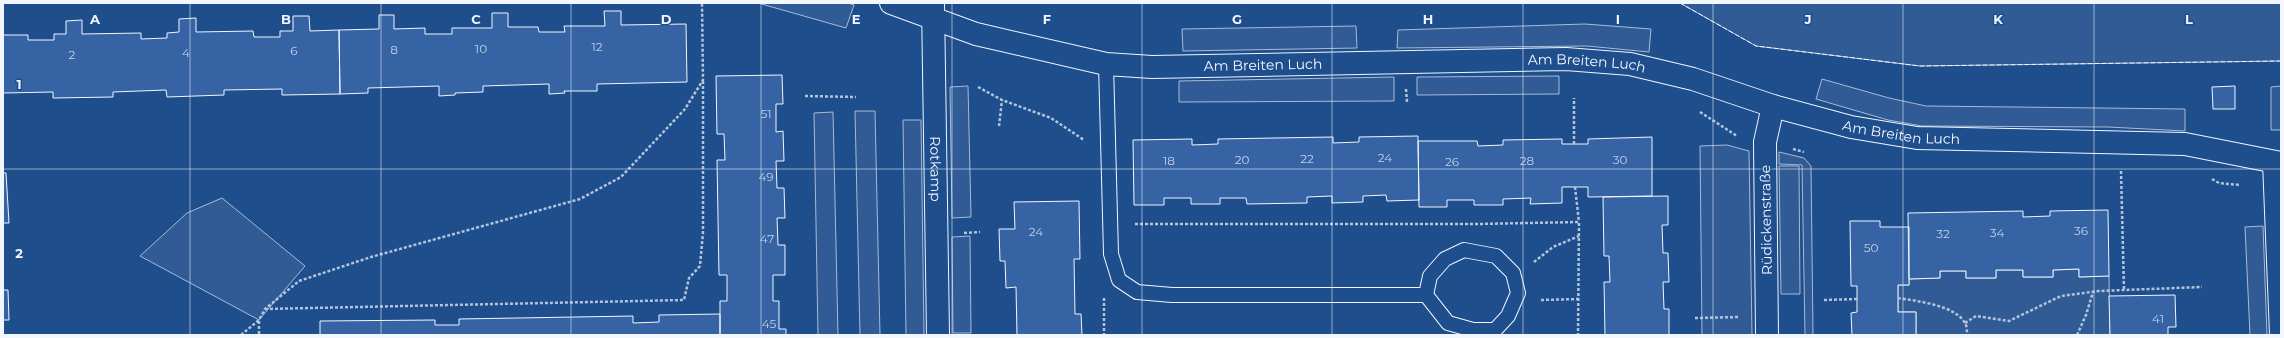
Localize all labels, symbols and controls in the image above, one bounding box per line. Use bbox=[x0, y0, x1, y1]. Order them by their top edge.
text: A bbox=[89, 11, 101, 27]
text: B bbox=[281, 11, 291, 27]
text: C bbox=[471, 11, 481, 27]
text: D bbox=[661, 11, 672, 27]
text: E bbox=[852, 11, 861, 27]
text: F bbox=[1043, 11, 1051, 27]
text: G bbox=[1232, 11, 1242, 27]
text: H bbox=[1423, 11, 1433, 27]
text: I bbox=[1616, 11, 1620, 27]
text: J bbox=[1803, 11, 1812, 27]
text: K bbox=[1993, 11, 2003, 27]
text: L bbox=[2185, 11, 2193, 27]
house number: 12 bbox=[591, 39, 603, 54]
house number: 10 bbox=[475, 41, 487, 56]
house number: 8 bbox=[390, 42, 398, 57]
house number: 6 bbox=[290, 43, 298, 58]
house number: 4 bbox=[182, 45, 190, 60]
house number: 2 bbox=[69, 47, 76, 62]
street label: Am Breiten Luch bbox=[1527, 50, 1648, 76]
street label: Am Breiten Luch bbox=[1204, 55, 1322, 75]
text: 1 bbox=[16, 76, 22, 92]
house number: 51 bbox=[760, 106, 772, 121]
street label: Am Breiten Luch bbox=[1840, 116, 1960, 148]
street label: Rotkamp bbox=[926, 136, 945, 202]
house number: 24 bbox=[1378, 150, 1392, 165]
house number: 22 bbox=[1300, 151, 1314, 166]
house number: 20 bbox=[1235, 152, 1249, 167]
house number: 30 bbox=[1613, 152, 1627, 167]
house number: 18 bbox=[1163, 153, 1175, 168]
house number: 28 bbox=[1520, 153, 1535, 168]
house number: 26 bbox=[1445, 154, 1459, 169]
street label: Rüdickenstraße bbox=[1756, 165, 1776, 275]
house number: 49 bbox=[758, 169, 774, 184]
house number: 36 bbox=[2074, 223, 2088, 238]
house number: 24 bbox=[1029, 224, 1043, 239]
house number: 34 bbox=[1990, 225, 2004, 240]
house number: 32 bbox=[1936, 226, 1950, 241]
house number: 47 bbox=[760, 231, 774, 246]
house number: 50 bbox=[1864, 240, 1878, 255]
text: 2 bbox=[15, 245, 23, 261]
house number: 41 bbox=[2152, 311, 2164, 326]
house number: 45 bbox=[762, 316, 777, 331]

